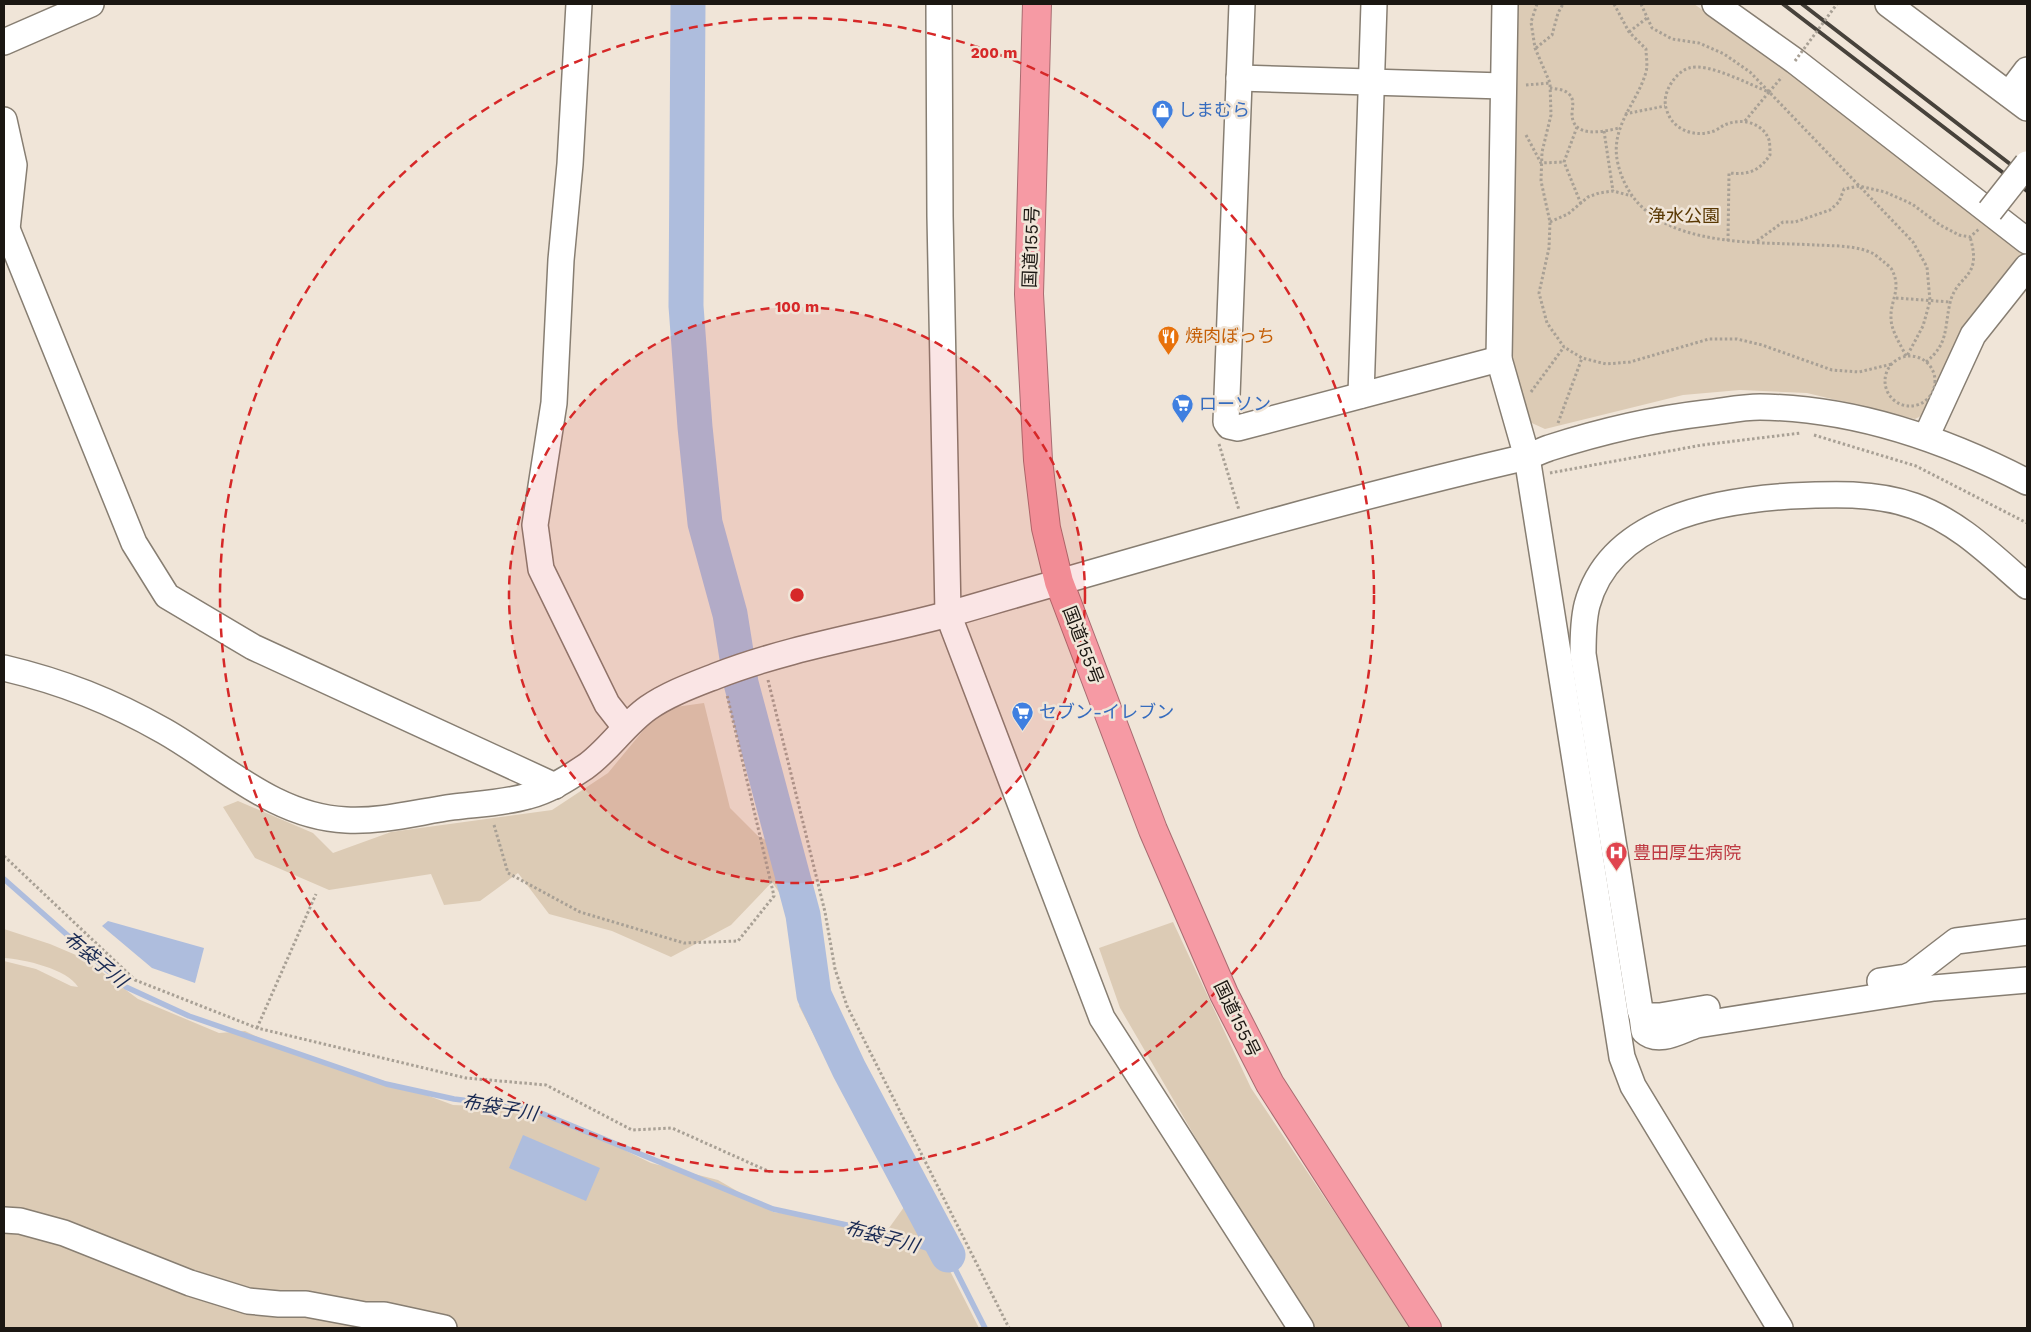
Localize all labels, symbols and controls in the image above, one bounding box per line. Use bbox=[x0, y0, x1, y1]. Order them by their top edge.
text: 200 m bbox=[971, 44, 1017, 62]
shop icon: しまむら bbox=[1150, 98, 1174, 129]
place label: しまむら bbox=[1178, 99, 1250, 120]
park label: 浄水公園 bbox=[1648, 205, 1720, 226]
street label: 国道155号 bbox=[1019, 206, 1042, 288]
text: 100 m bbox=[775, 298, 819, 316]
restaurant icon: 焼肉ぼっち bbox=[1157, 324, 1181, 355]
place label: 焼肉ぼっち bbox=[1185, 325, 1275, 346]
supermarket icon: ローソン bbox=[1171, 392, 1195, 423]
place label: ローソン bbox=[1199, 393, 1271, 414]
centre of rings bbox=[788, 586, 806, 604]
street label: 国道155号 bbox=[1059, 603, 1108, 687]
supermarket icon: セブン-イレブン bbox=[1011, 700, 1035, 731]
place label: セブン-イレブン bbox=[1039, 701, 1174, 722]
hospital icon: 豊田厚生病院 bbox=[1605, 841, 1629, 872]
place label: 豊田厚生病院 bbox=[1633, 842, 1741, 863]
water label: 布袋子川 bbox=[59, 926, 134, 994]
street label: 国道155号 bbox=[1210, 977, 1265, 1060]
water label: 布袋子川 bbox=[460, 1090, 541, 1126]
water label: 布袋子川 bbox=[842, 1216, 923, 1258]

